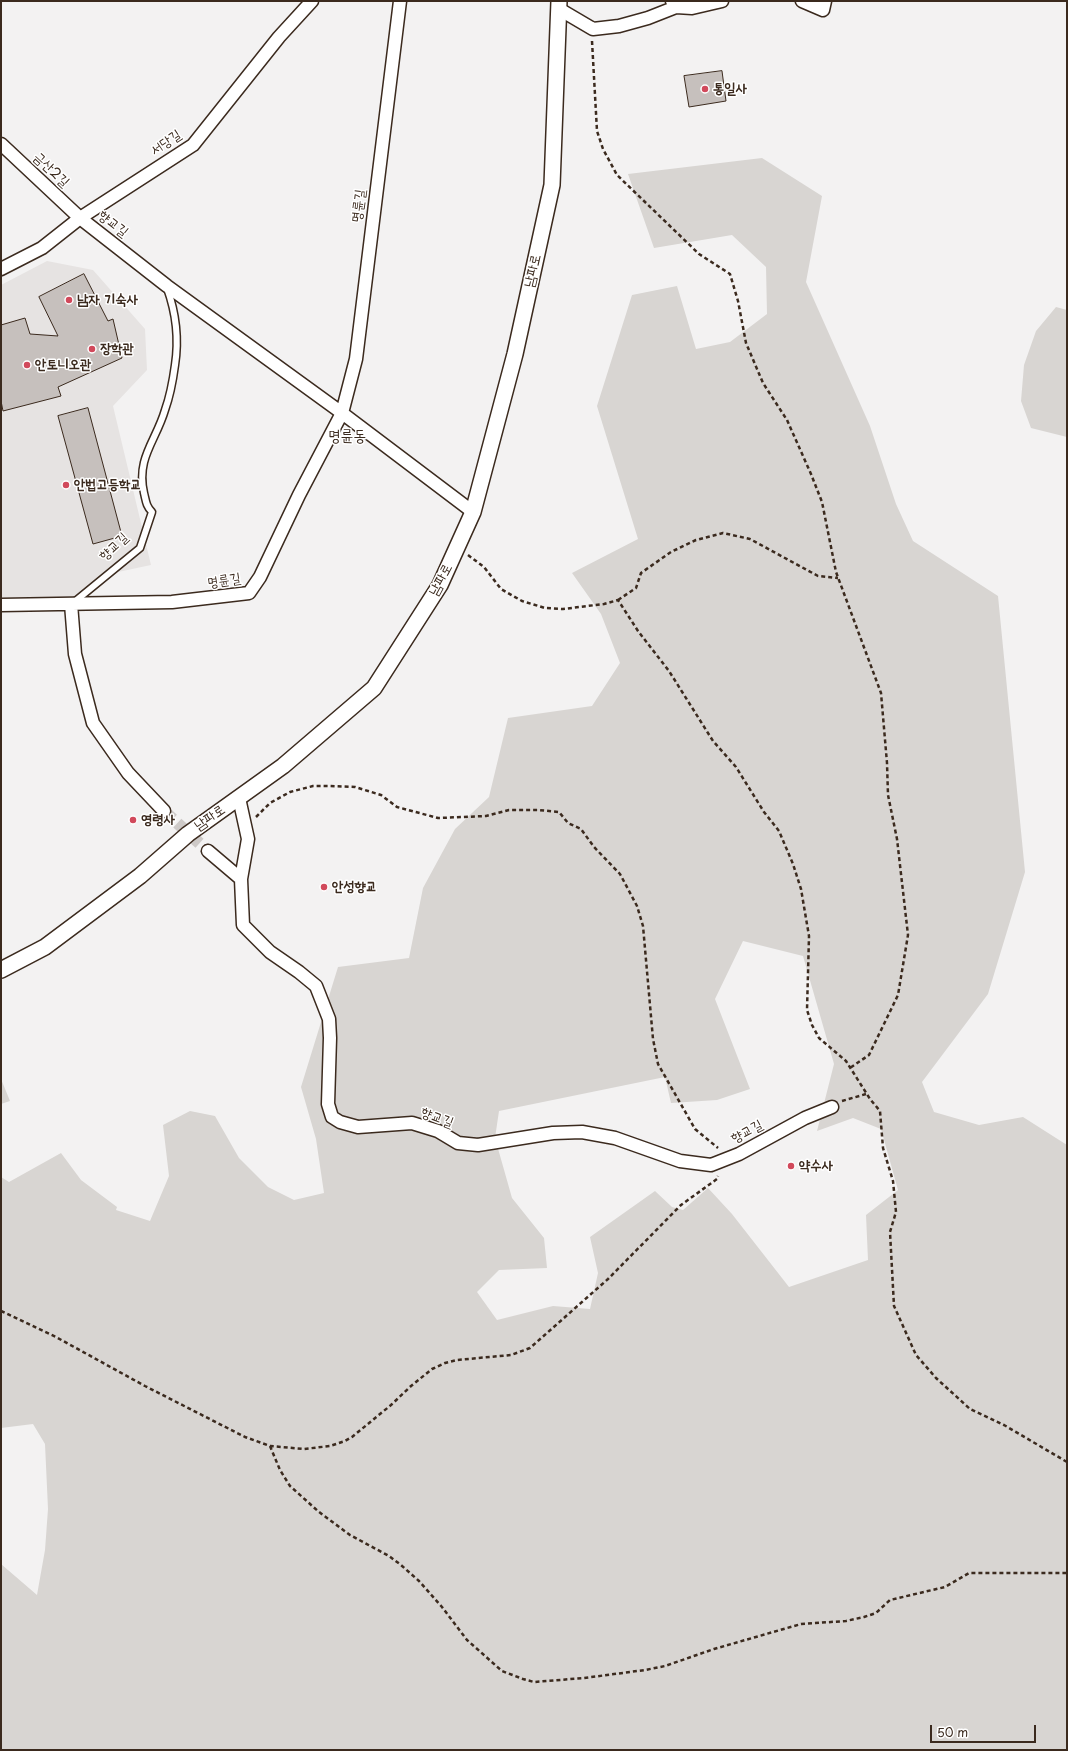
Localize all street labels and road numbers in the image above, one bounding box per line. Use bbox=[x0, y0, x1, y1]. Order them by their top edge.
street label: 서당길 bbox=[147, 127, 185, 159]
street label: 금산2길 bbox=[29, 149, 73, 191]
street label: 명륜길 bbox=[349, 188, 369, 224]
street label: 향교길 bbox=[95, 207, 131, 241]
street label: 남파로 bbox=[521, 253, 545, 289]
street label: 향교길 bbox=[96, 529, 132, 565]
street label: 남파로 bbox=[426, 561, 456, 599]
street label: 명륜길 bbox=[206, 570, 242, 592]
street label: 남파로 bbox=[191, 801, 229, 835]
street label: 향교길 bbox=[418, 1104, 456, 1132]
street label: 향교길 bbox=[728, 1117, 766, 1147]

